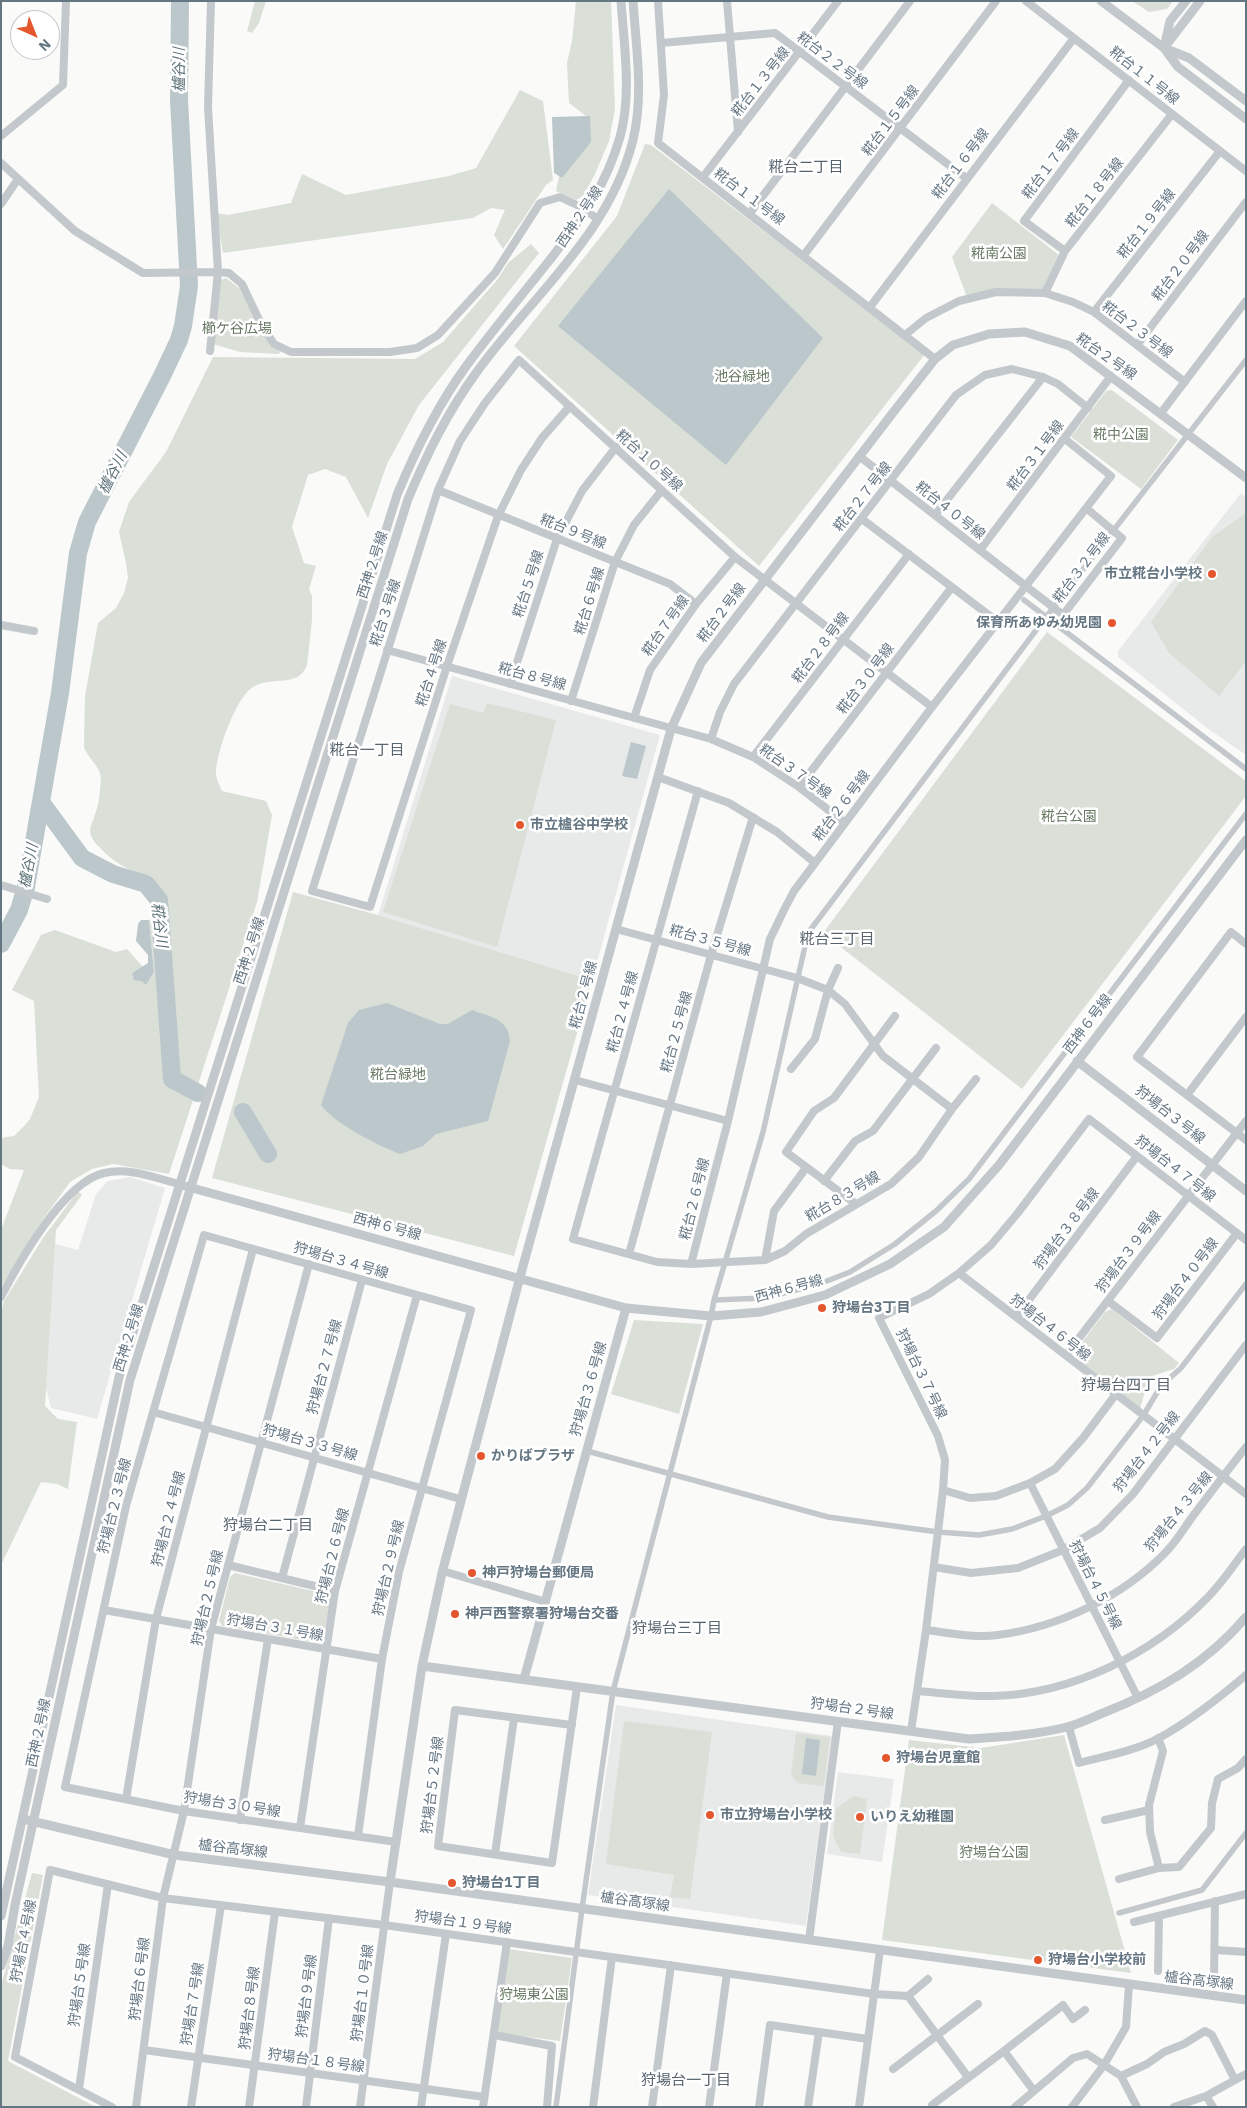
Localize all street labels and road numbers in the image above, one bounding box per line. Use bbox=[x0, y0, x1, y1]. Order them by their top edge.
street label: 糀台２２号線 bbox=[793, 29, 871, 93]
street label: 糀台１３号線 bbox=[729, 44, 793, 120]
street label: 糀台１１号線 bbox=[1106, 44, 1182, 108]
street label: 糀台１５号線 bbox=[859, 82, 923, 160]
street label: 糀台１６号線 bbox=[929, 125, 993, 203]
street label: 糀台１７号線 bbox=[1019, 125, 1083, 203]
street label: 糀台１８号線 bbox=[1063, 155, 1127, 231]
street label: 糀台１１号線 bbox=[710, 165, 788, 229]
street label: 西神２号線 bbox=[553, 183, 607, 251]
street label: 糀台１９号線 bbox=[1115, 186, 1179, 262]
street label: 糀台２０号線 bbox=[1149, 227, 1213, 305]
street label: 糀台２３号線 bbox=[1098, 298, 1176, 362]
street label: 糀台２号線 bbox=[1073, 330, 1139, 384]
street label: 糀台３１号線 bbox=[1004, 417, 1068, 495]
street label: 糀台１０号線 bbox=[612, 427, 686, 495]
street label: 糀台２７号線 bbox=[831, 459, 895, 535]
street label: 糀台４０号線 bbox=[912, 479, 988, 543]
street label: 糀台９号線 bbox=[537, 511, 609, 553]
street label: 西神２号線 bbox=[354, 529, 392, 601]
street label: 糀台３２号線 bbox=[1050, 529, 1114, 607]
street label: 糀台５号線 bbox=[510, 548, 548, 620]
street label: 糀台６号線 bbox=[572, 565, 608, 637]
street label: 糀台３号線 bbox=[367, 577, 405, 649]
street label: 糀台２号線 bbox=[694, 580, 750, 646]
street label: 糀台７号線 bbox=[639, 593, 693, 659]
street label: 糀台２８号線 bbox=[789, 609, 853, 687]
street label: 糀台４号線 bbox=[413, 637, 451, 709]
street label: 糀台３０号線 bbox=[834, 640, 898, 718]
street label: 糀台８号線 bbox=[496, 660, 568, 694]
street label: 糀台３７号線 bbox=[756, 741, 834, 803]
street label: 糀台２６号線 bbox=[810, 767, 874, 845]
street label: 西神２号線 bbox=[231, 915, 269, 987]
street label: 糀台３５号線 bbox=[667, 922, 753, 960]
street label: 糀台２号線 bbox=[567, 959, 601, 1031]
street label: 糀台２４号線 bbox=[604, 969, 642, 1055]
street label: 糀台２５号線 bbox=[658, 989, 696, 1075]
street label: 西神６号線 bbox=[1060, 991, 1116, 1057]
street label: 狩場台３号線 bbox=[1132, 1083, 1208, 1147]
street label: 狩場台４７号線 bbox=[1131, 1132, 1219, 1206]
street label: 糀台２６号線 bbox=[677, 1156, 713, 1242]
street label: 糀台８３号線 bbox=[803, 1168, 883, 1226]
street label: 狩場台３８号線 bbox=[1031, 1185, 1103, 1273]
street label: 狩場台３９号線 bbox=[1093, 1208, 1165, 1296]
street label: 西神６号線 bbox=[351, 1210, 423, 1244]
street label: 狩場台４０号線 bbox=[1150, 1235, 1222, 1323]
street label: 狩場台３４号線 bbox=[292, 1239, 390, 1283]
street label: 西神６号線 bbox=[753, 1272, 825, 1306]
street label: 狩場台４６号線 bbox=[1006, 1291, 1094, 1365]
street label: 西神２号線 bbox=[111, 1302, 147, 1374]
street label: 狩場台２７号線 bbox=[304, 1317, 346, 1417]
street label: 狩場台３７号線 bbox=[892, 1326, 950, 1422]
street label: 狩場台３６号線 bbox=[567, 1340, 611, 1438]
street label: 狩場台４２号線 bbox=[1110, 1408, 1184, 1496]
street label: 狩場台３３号線 bbox=[261, 1421, 359, 1465]
street label: 狩場台２３号線 bbox=[95, 1456, 135, 1556]
street label: 狩場台２４号線 bbox=[149, 1469, 189, 1569]
street label: 狩場台４３号線 bbox=[1142, 1469, 1216, 1555]
street label: 狩場台２６号線 bbox=[313, 1506, 353, 1606]
street label: 狩場台２９号線 bbox=[370, 1518, 408, 1618]
street label: 狩場台４５号線 bbox=[1065, 1538, 1125, 1632]
street label: 狩場台２５号線 bbox=[189, 1548, 227, 1648]
street label: 狩場台３１号線 bbox=[225, 1611, 325, 1645]
street label: 狩場台２号線 bbox=[809, 1695, 895, 1723]
street label: 西神２号線 bbox=[24, 1697, 54, 1769]
street label: 狩場台５２号線 bbox=[419, 1735, 447, 1835]
street label: 狩場台３０号線 bbox=[182, 1789, 282, 1821]
street label: 櫨谷高塚線 bbox=[197, 1836, 269, 1862]
street label: 櫨谷高塚線 bbox=[599, 1889, 671, 1915]
street label: 狩場台４号線 bbox=[8, 1898, 40, 1984]
street label: 狩場台１９号線 bbox=[413, 1908, 513, 1938]
street label: 狩場台６号線 bbox=[127, 1936, 153, 2022]
street label: 狩場台５号線 bbox=[66, 1942, 94, 2028]
street label: 狩場台１０号線 bbox=[349, 1943, 377, 2043]
street label: 狩場台９号線 bbox=[294, 1953, 320, 2039]
street label: 狩場台７号線 bbox=[178, 1961, 208, 2047]
street label: 狩場台８号線 bbox=[237, 1965, 263, 2051]
street label: 櫨谷高塚線 bbox=[1163, 1968, 1235, 1994]
street label: 狩場台１８号線 bbox=[266, 2046, 366, 2076]

